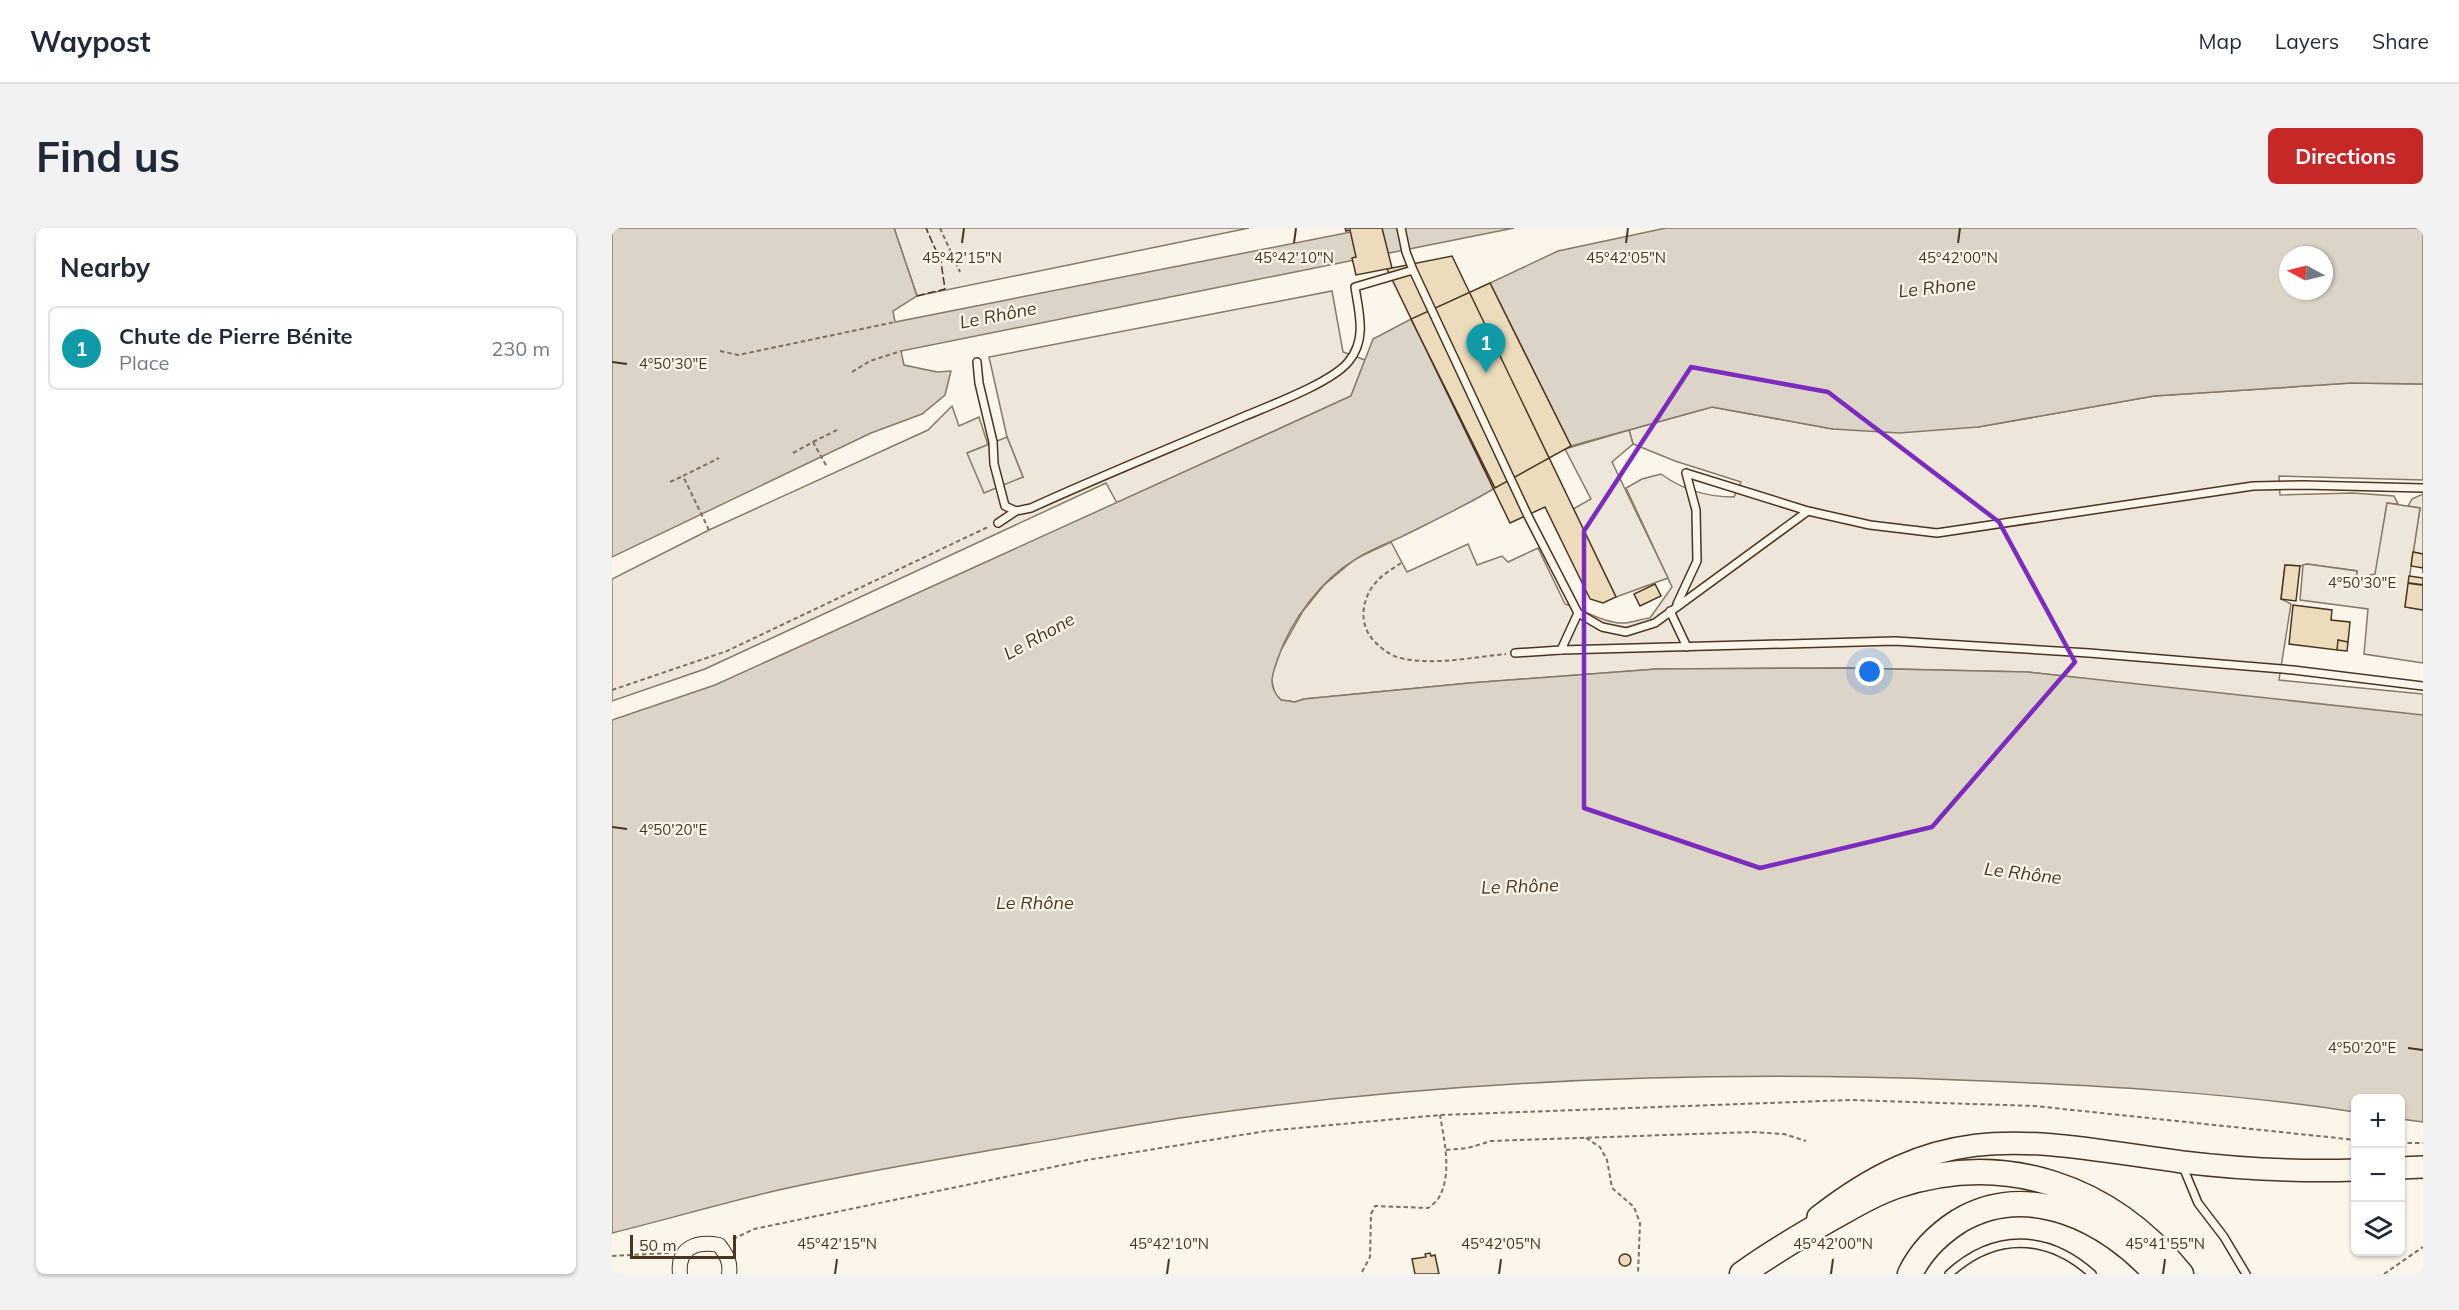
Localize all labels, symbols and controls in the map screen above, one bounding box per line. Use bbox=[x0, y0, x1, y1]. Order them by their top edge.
text: Waypost bbox=[30, 24, 151, 59]
text: Map bbox=[2199, 28, 2242, 54]
text: Layers bbox=[2275, 28, 2339, 54]
text: Share bbox=[2372, 28, 2429, 54]
button: Directions bbox=[2268, 128, 2423, 184]
text: Find us bbox=[36, 130, 180, 183]
north arrow bbox=[2279, 246, 2333, 300]
text: 45°42'15"N bbox=[922, 248, 1002, 267]
text: 45°42'10"N bbox=[1254, 248, 1334, 267]
text: 45°42'05"N bbox=[1586, 248, 1666, 267]
text: 45°42'00"N bbox=[1918, 248, 1998, 267]
text: Nearby bbox=[60, 251, 150, 284]
water label: Le Rhone bbox=[1897, 271, 1977, 303]
water label: Le Rhône bbox=[958, 296, 1039, 334]
text: Chute de Pierre Bénite bbox=[119, 322, 353, 350]
pin: 1 bbox=[1466, 324, 1506, 373]
text: 1 bbox=[76, 336, 88, 361]
text: 230 m bbox=[491, 336, 550, 361]
text: Place bbox=[119, 350, 169, 375]
text: 4°50'30"E bbox=[639, 354, 707, 373]
text: 4°50'30"E bbox=[2328, 573, 2396, 592]
water label: Le Rhone bbox=[999, 607, 1079, 665]
your location bbox=[1855, 657, 1884, 686]
text: 4°50'20"E bbox=[639, 820, 707, 839]
water label: Le Rhône bbox=[1983, 857, 2063, 889]
water label: Le Rhône bbox=[1481, 873, 1559, 899]
water label: Le Rhône bbox=[996, 891, 1074, 914]
text: 4°50'20"E bbox=[2328, 1038, 2396, 1057]
map controls bbox=[2351, 1094, 2405, 1256]
button: + bbox=[2351, 1094, 2405, 1148]
button: − bbox=[2351, 1148, 2405, 1202]
button: layers bbox=[2351, 1202, 2405, 1256]
scale bar bbox=[630, 1232, 736, 1260]
text: 45°42'15"N bbox=[797, 1234, 877, 1253]
text: 45°42'10"N bbox=[1129, 1234, 1209, 1253]
text: 45°42'05"N bbox=[1461, 1234, 1541, 1253]
text: 45°42'00"N bbox=[1793, 1234, 1873, 1253]
text: 45°41'55"N bbox=[2125, 1234, 2205, 1253]
text: 50 m bbox=[639, 1235, 676, 1255]

